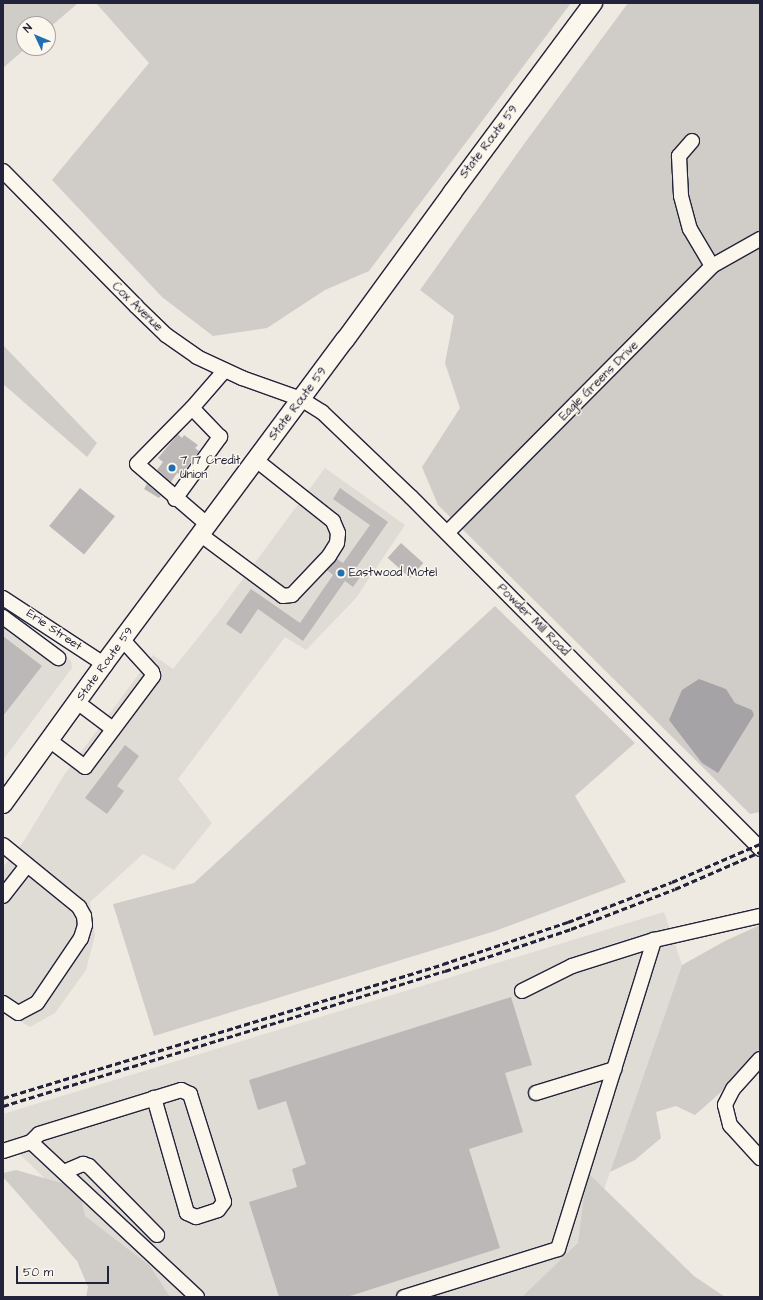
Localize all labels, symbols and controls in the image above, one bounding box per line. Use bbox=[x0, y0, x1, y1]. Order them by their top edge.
north arrow bbox=[16, 16, 56, 56]
text: N bbox=[20, 20, 36, 36]
street label: State Route 59 bbox=[457, 103, 521, 181]
street label: Cox Avenue bbox=[109, 279, 165, 335]
street label: Eagle Greens Drive bbox=[556, 338, 642, 424]
street label: State Route 59 bbox=[266, 365, 330, 443]
place label: 7 17 Credit Union bbox=[180, 454, 240, 482]
marker: 7 17 Credit Union bbox=[167, 463, 177, 473]
place label: Eastwood Motel bbox=[349, 566, 437, 580]
marker: Eastwood Motel bbox=[336, 568, 346, 578]
street label: Powder Mill Road bbox=[494, 581, 572, 659]
street label: Erie Street bbox=[24, 606, 84, 654]
street label: State Route 59 bbox=[73, 624, 137, 704]
scale bar bbox=[18, 1258, 111, 1284]
text: 50 m bbox=[23, 1264, 53, 1281]

